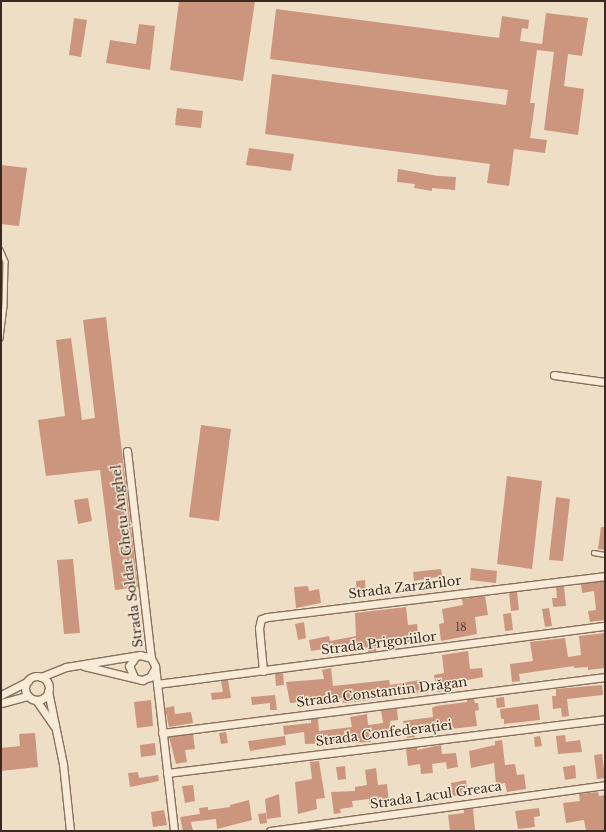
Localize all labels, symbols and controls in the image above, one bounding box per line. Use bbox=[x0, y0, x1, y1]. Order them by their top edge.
street label: Strada Soldat Ghețu Anghel bbox=[109, 463, 147, 649]
street label: Strada Zarzărilor bbox=[348, 573, 462, 603]
house number: 18 bbox=[455, 620, 467, 634]
street label: Strada Prigoriilor bbox=[320, 629, 438, 659]
street label: Strada Constantin Drăgan bbox=[296, 675, 468, 711]
street label: Strada Confederației bbox=[315, 718, 453, 750]
street label: Strada Lacul Greaca bbox=[369, 779, 503, 813]

